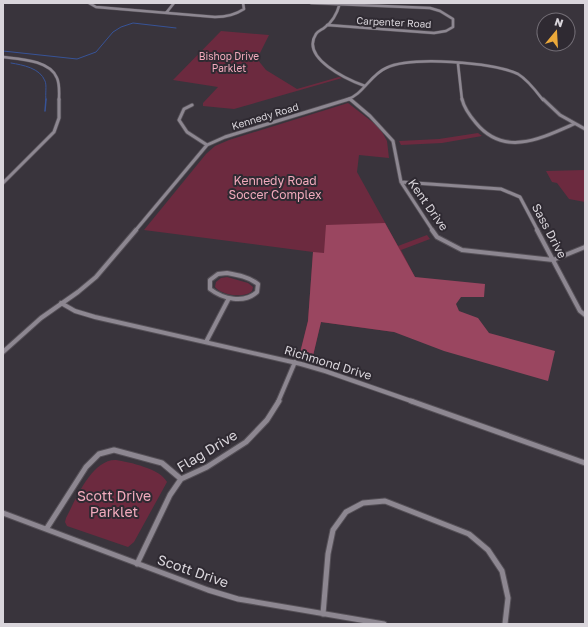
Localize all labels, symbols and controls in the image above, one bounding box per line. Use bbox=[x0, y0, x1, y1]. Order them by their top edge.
north arrow bbox=[536, 12, 576, 52]
street label: Carpenter Road bbox=[356, 14, 432, 30]
text: N bbox=[553, 15, 565, 29]
park label: Bishop Drive Parklet bbox=[199, 50, 259, 74]
street label: Kennedy Road bbox=[230, 100, 300, 132]
park label: Kennedy Road Soccer Complex bbox=[228, 173, 322, 202]
street label: Kent Drive bbox=[405, 176, 452, 234]
street label: Sass Drive bbox=[529, 201, 570, 261]
street label: Richmond Drive bbox=[283, 342, 374, 383]
street label: Flag Drive bbox=[173, 426, 240, 475]
park label: Scott Drive Parklet bbox=[77, 487, 151, 520]
street label: Scott Drive bbox=[155, 550, 231, 591]

